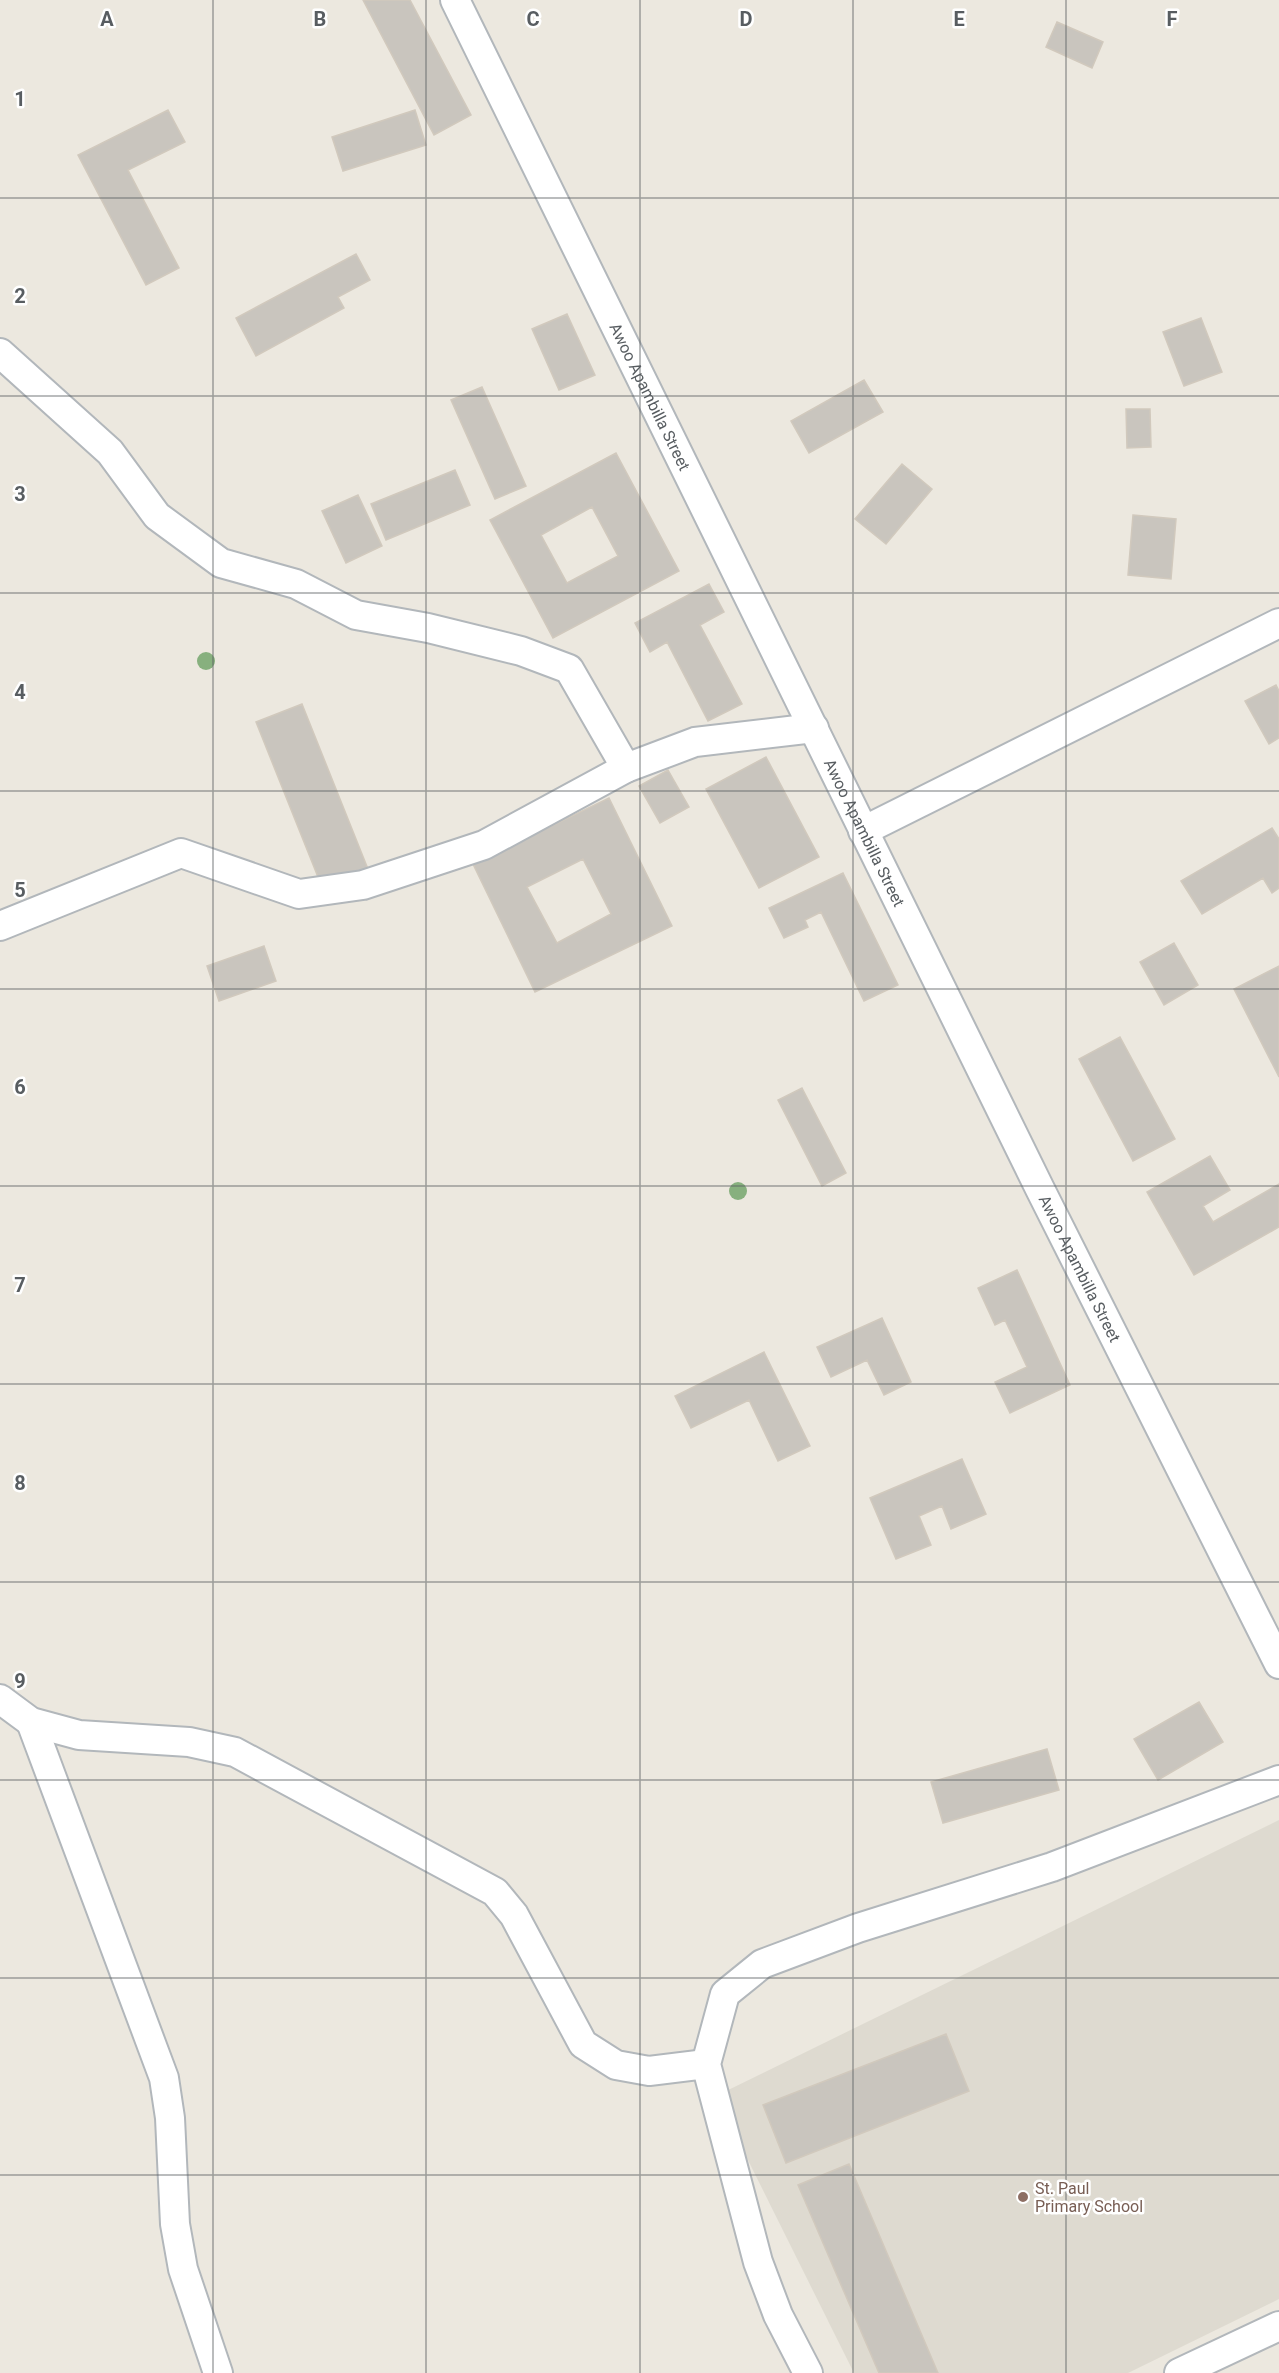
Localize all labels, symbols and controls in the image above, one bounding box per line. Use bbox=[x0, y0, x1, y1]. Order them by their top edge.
text: A bbox=[100, 7, 114, 31]
text: B bbox=[314, 7, 326, 31]
text: C bbox=[526, 7, 540, 31]
text: D bbox=[740, 7, 753, 31]
text: E bbox=[953, 7, 965, 31]
text: F bbox=[1167, 7, 1178, 31]
text: 1 bbox=[14, 87, 26, 111]
text: 2 bbox=[14, 284, 26, 308]
street label: Awoo Apambilla Street bbox=[606, 320, 694, 474]
text: 3 bbox=[14, 482, 26, 506]
text: 4 bbox=[14, 680, 26, 704]
street label: Awoo Apambilla Street bbox=[820, 756, 909, 910]
text: 5 bbox=[14, 878, 26, 902]
text: 6 bbox=[14, 1075, 26, 1099]
street label: Awoo Apambilla Street bbox=[1035, 1192, 1125, 1345]
text: 7 bbox=[14, 1273, 26, 1297]
text: 8 bbox=[14, 1471, 26, 1495]
text: 9 bbox=[14, 1669, 26, 1693]
place label: St. Paul Primary School bbox=[1035, 2179, 1143, 2216]
marker: St. Paul Primary School bbox=[1016, 2190, 1030, 2204]

